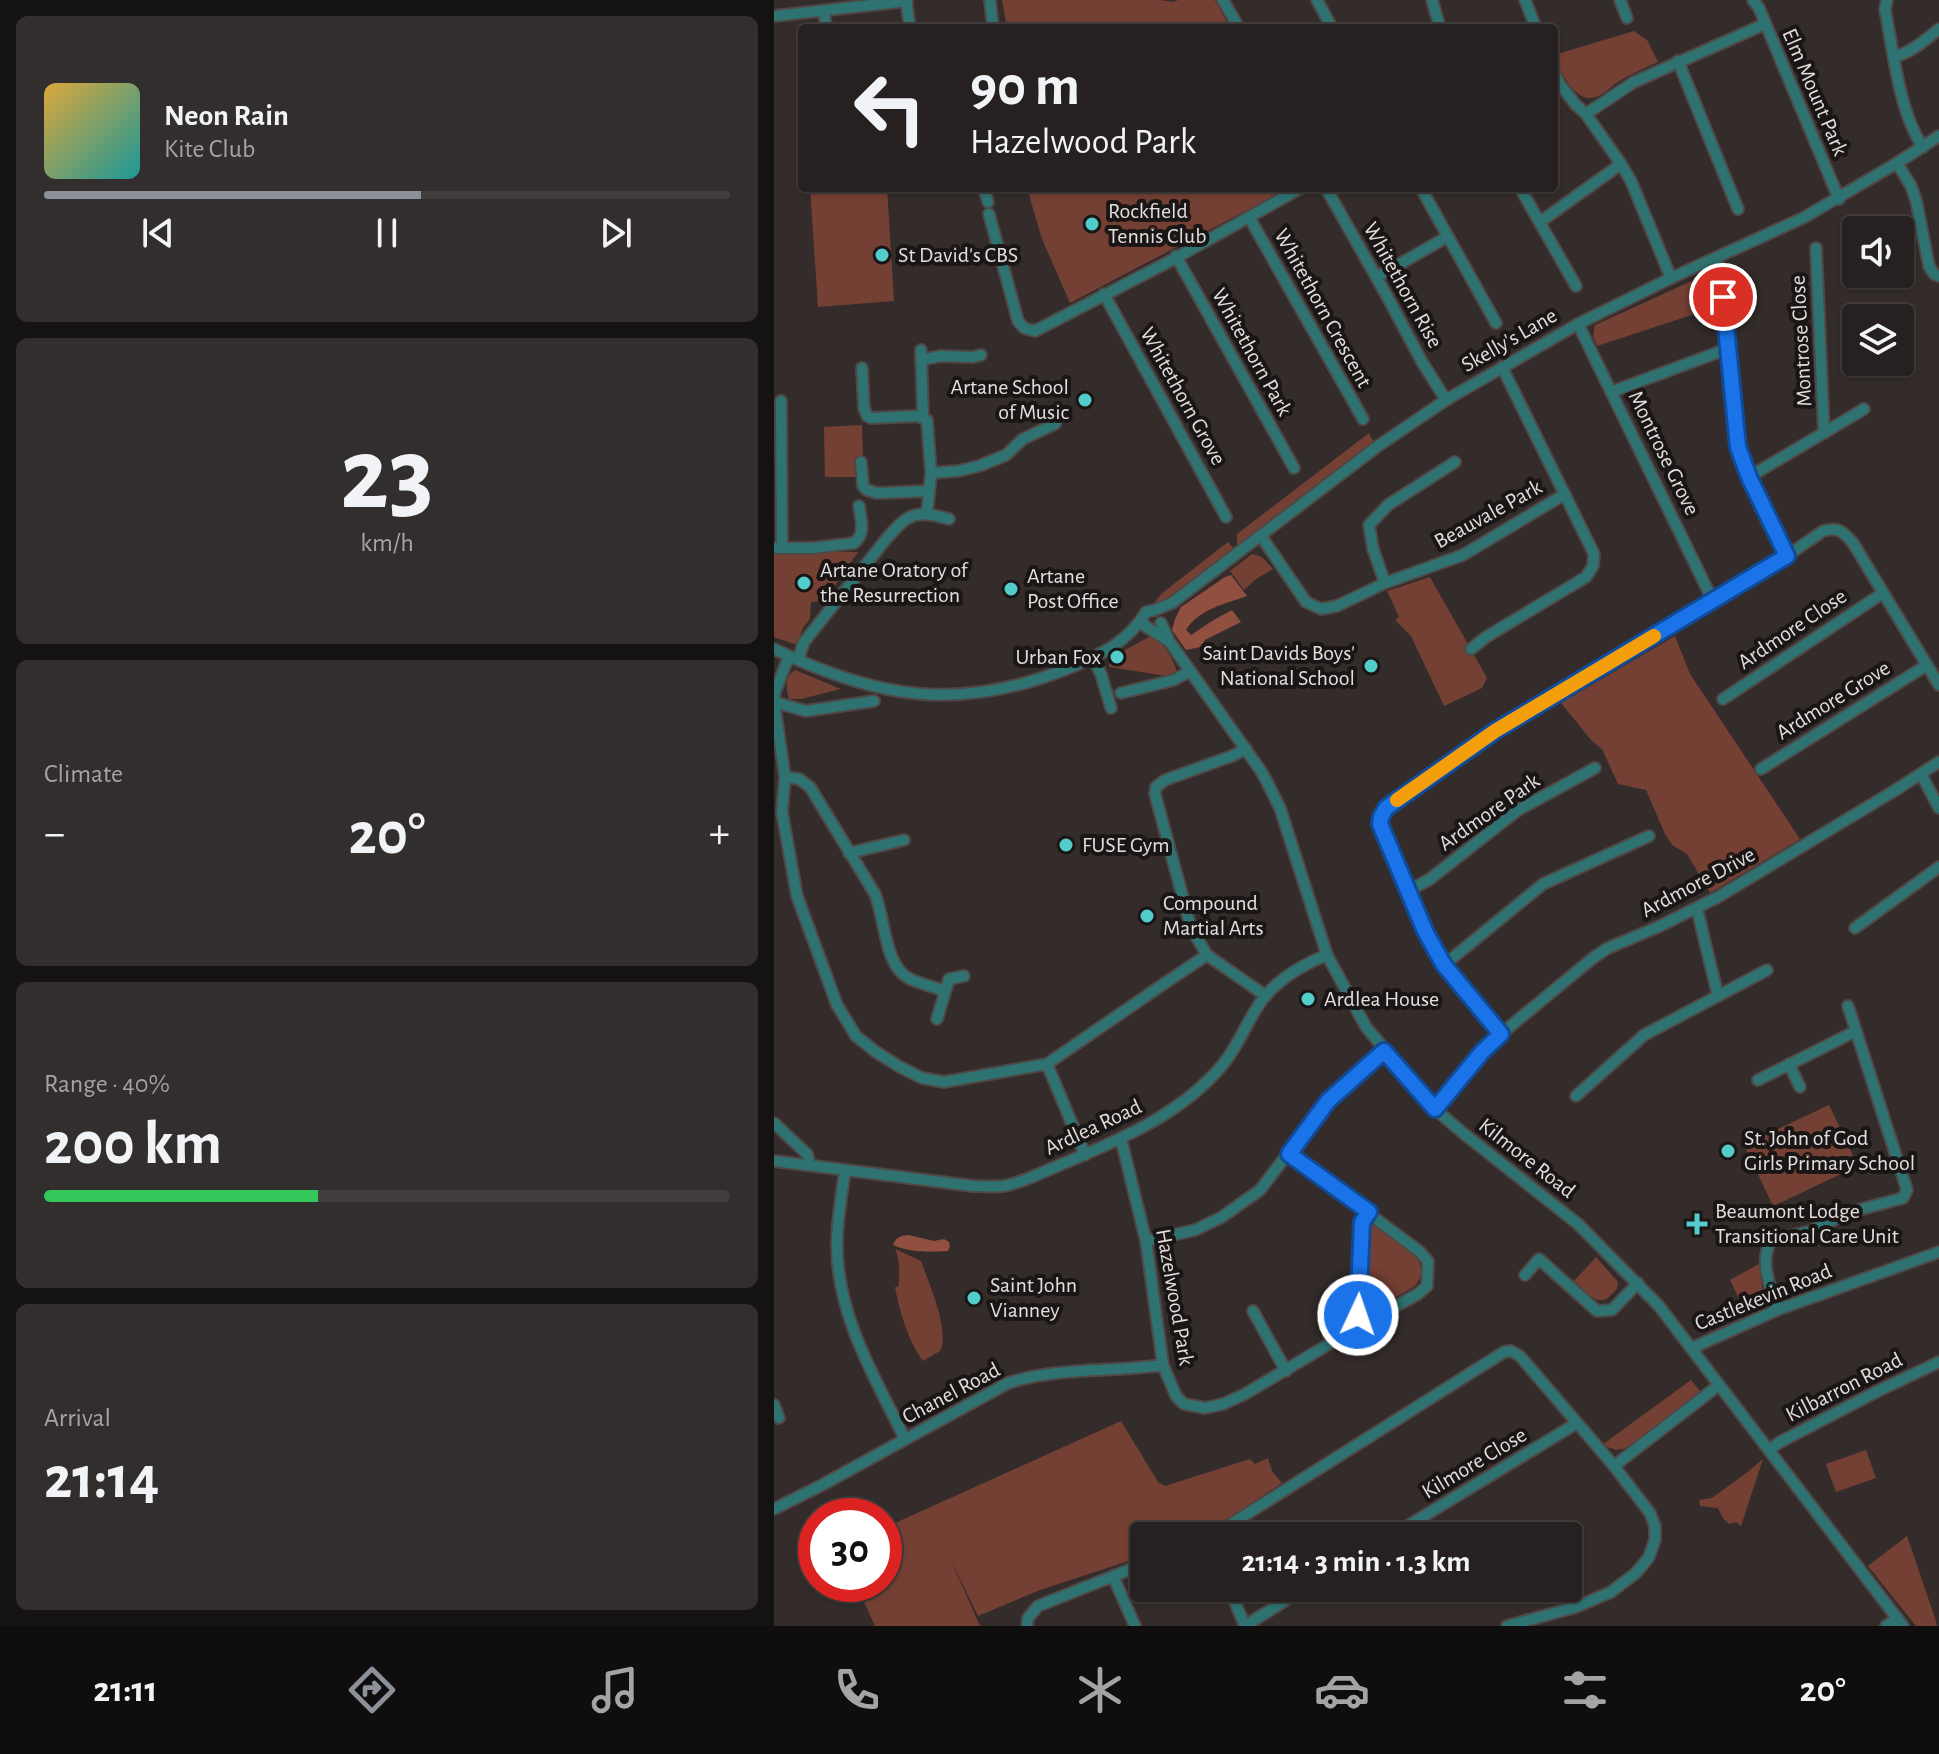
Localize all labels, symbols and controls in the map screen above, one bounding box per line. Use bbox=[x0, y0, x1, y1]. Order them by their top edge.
street label: Elm Mount Park bbox=[1778, 25, 1852, 159]
icon: left bbox=[838, 56, 942, 160]
text: 90 m bbox=[970, 59, 1080, 115]
text: Neon Rain bbox=[164, 101, 289, 131]
text: Hazelwood Park bbox=[970, 124, 1196, 160]
text: Kite Club bbox=[164, 136, 255, 162]
place label: Rockfield Tennis Club bbox=[1108, 200, 1206, 247]
icon: previous bbox=[136, 211, 180, 255]
icon: pause bbox=[365, 211, 409, 255]
icon: next bbox=[594, 211, 638, 255]
marker: Rockfield Tennis Club bbox=[1083, 215, 1101, 233]
map controls bbox=[1842, 216, 1914, 376]
button: sound bbox=[1842, 216, 1914, 288]
street label: Whitethorn Rise bbox=[1359, 218, 1447, 352]
street label: Whitethorn Crescent bbox=[1270, 225, 1376, 391]
place label: St David's CBS bbox=[898, 244, 1018, 266]
marker: St David's CBS bbox=[873, 246, 891, 264]
pin bbox=[1689, 263, 1757, 331]
icon: arrive bbox=[1701, 275, 1745, 319]
street label: Montrose Close bbox=[1787, 275, 1815, 407]
street label: Whitethorn Park bbox=[1208, 285, 1296, 419]
street label: Skelly's Lane bbox=[1457, 304, 1561, 376]
button: layers bbox=[1842, 304, 1914, 376]
street label: Whitethorn Grove bbox=[1136, 323, 1230, 469]
place label: Artane School of Music bbox=[950, 376, 1070, 423]
street label: Montrose Grove bbox=[1624, 387, 1704, 519]
marker: Artane School of Music bbox=[1076, 391, 1094, 409]
text: 23 bbox=[340, 424, 434, 528]
street label: Beauvale Park bbox=[1431, 475, 1545, 553]
text: km/h bbox=[360, 530, 414, 556]
place label: Artane Oratory of the Resurrection bbox=[820, 559, 969, 606]
place label: Artane Post Office bbox=[1027, 565, 1119, 612]
marker: Artane Oratory of the Resurrection bbox=[795, 574, 813, 592]
marker: Artane Post Office bbox=[1002, 580, 1020, 598]
street label: Ardmore Close bbox=[1734, 585, 1850, 673]
place label: Saint Davids Boys' National School bbox=[1202, 642, 1355, 689]
place label: Urban Fox bbox=[1016, 646, 1101, 668]
marker: Urban Fox bbox=[1108, 648, 1126, 666]
street label: Ardmore Grove bbox=[1772, 656, 1894, 744]
marker: Saint Davids Boys' National School bbox=[1362, 657, 1380, 675]
text: Climate bbox=[44, 761, 123, 787]
street label: Ardmore Park bbox=[1434, 769, 1544, 855]
text: 20° bbox=[348, 805, 426, 865]
text: − bbox=[44, 812, 65, 856]
text: + bbox=[709, 812, 730, 856]
place label: FUSE Gym bbox=[1082, 834, 1170, 856]
marker: FUSE Gym bbox=[1057, 836, 1075, 854]
street label: Ardmore Drive bbox=[1637, 843, 1759, 921]
place label: Compound Martial Arts bbox=[1163, 892, 1264, 939]
marker: Compound Martial Arts bbox=[1138, 907, 1156, 925]
place label: Ardlea House bbox=[1324, 988, 1439, 1010]
marker: Ardlea House bbox=[1299, 990, 1317, 1008]
text: Range · 40% bbox=[44, 1071, 170, 1097]
street label: Ardlea Road bbox=[1041, 1095, 1145, 1159]
street label: Kilmore Road bbox=[1475, 1114, 1579, 1202]
text: 200 km bbox=[44, 1115, 222, 1175]
place label: St. John of God Girls Primary School bbox=[1744, 1127, 1915, 1174]
marker: St. John of God Girls Primary School bbox=[1719, 1142, 1737, 1160]
place label: Beaumont Lodge Transitional Care Unit bbox=[1715, 1200, 1899, 1247]
marker: Beaumont Lodge Transitional Care Unit bbox=[1686, 1213, 1708, 1235]
street label: Hazelwood Park bbox=[1152, 1227, 1198, 1367]
street label: Castlekevin Road bbox=[1691, 1260, 1835, 1334]
position arrow bbox=[1316, 1273, 1400, 1357]
place label: Saint John Vianney bbox=[990, 1274, 1077, 1321]
marker: Saint John Vianney bbox=[965, 1289, 983, 1307]
street label: Kilbarron Road bbox=[1782, 1348, 1906, 1426]
street label: Chanel Road bbox=[899, 1358, 1003, 1428]
text: Arrival bbox=[44, 1405, 111, 1431]
street label: Kilmore Close bbox=[1418, 1423, 1530, 1503]
text: 21:14 bbox=[44, 1449, 159, 1509]
speed limit sign: 30 bbox=[798, 1498, 902, 1602]
text: 21:14 · 3 min · 1.3 km bbox=[1241, 1547, 1471, 1577]
icon: directions bbox=[344, 1662, 400, 1718]
icon: music bbox=[587, 1662, 643, 1718]
icon: phone bbox=[829, 1662, 885, 1718]
icon: climate bbox=[1072, 1662, 1128, 1718]
icon: car bbox=[1314, 1662, 1370, 1718]
icon: filters bbox=[1557, 1662, 1613, 1718]
text: 21:11 bbox=[93, 1672, 157, 1708]
text: 20° bbox=[1799, 1672, 1846, 1708]

